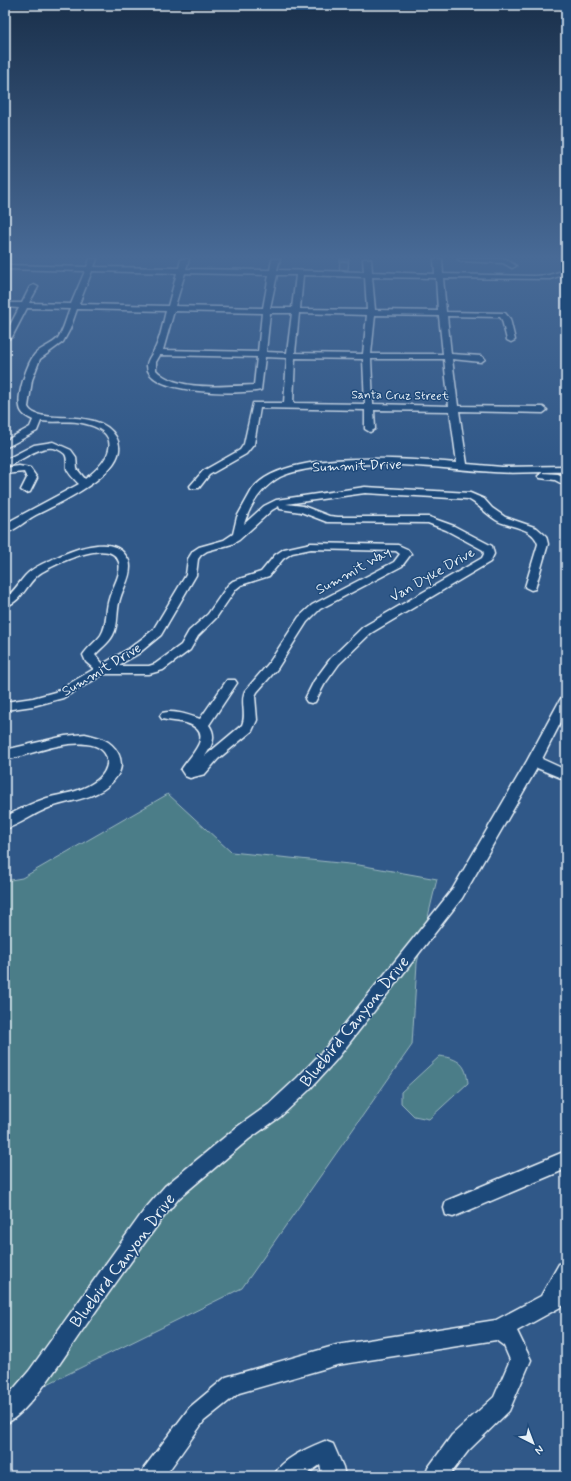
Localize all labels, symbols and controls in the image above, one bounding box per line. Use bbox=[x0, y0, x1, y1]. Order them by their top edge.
street label: Santa Cruz Street bbox=[351, 387, 449, 405]
street label: Summit Drive bbox=[312, 455, 402, 477]
street label: Summit Way bbox=[313, 543, 394, 599]
street label: Van Dyke Drive bbox=[387, 543, 478, 606]
street label: Summit Drive bbox=[59, 639, 144, 701]
street label: Bluebird Canyon Drive bbox=[295, 951, 415, 1092]
street label: Bluebird Canyon Drive bbox=[65, 1189, 181, 1332]
north arrow bbox=[513, 1423, 553, 1463]
text: N bbox=[532, 1442, 546, 1457]

